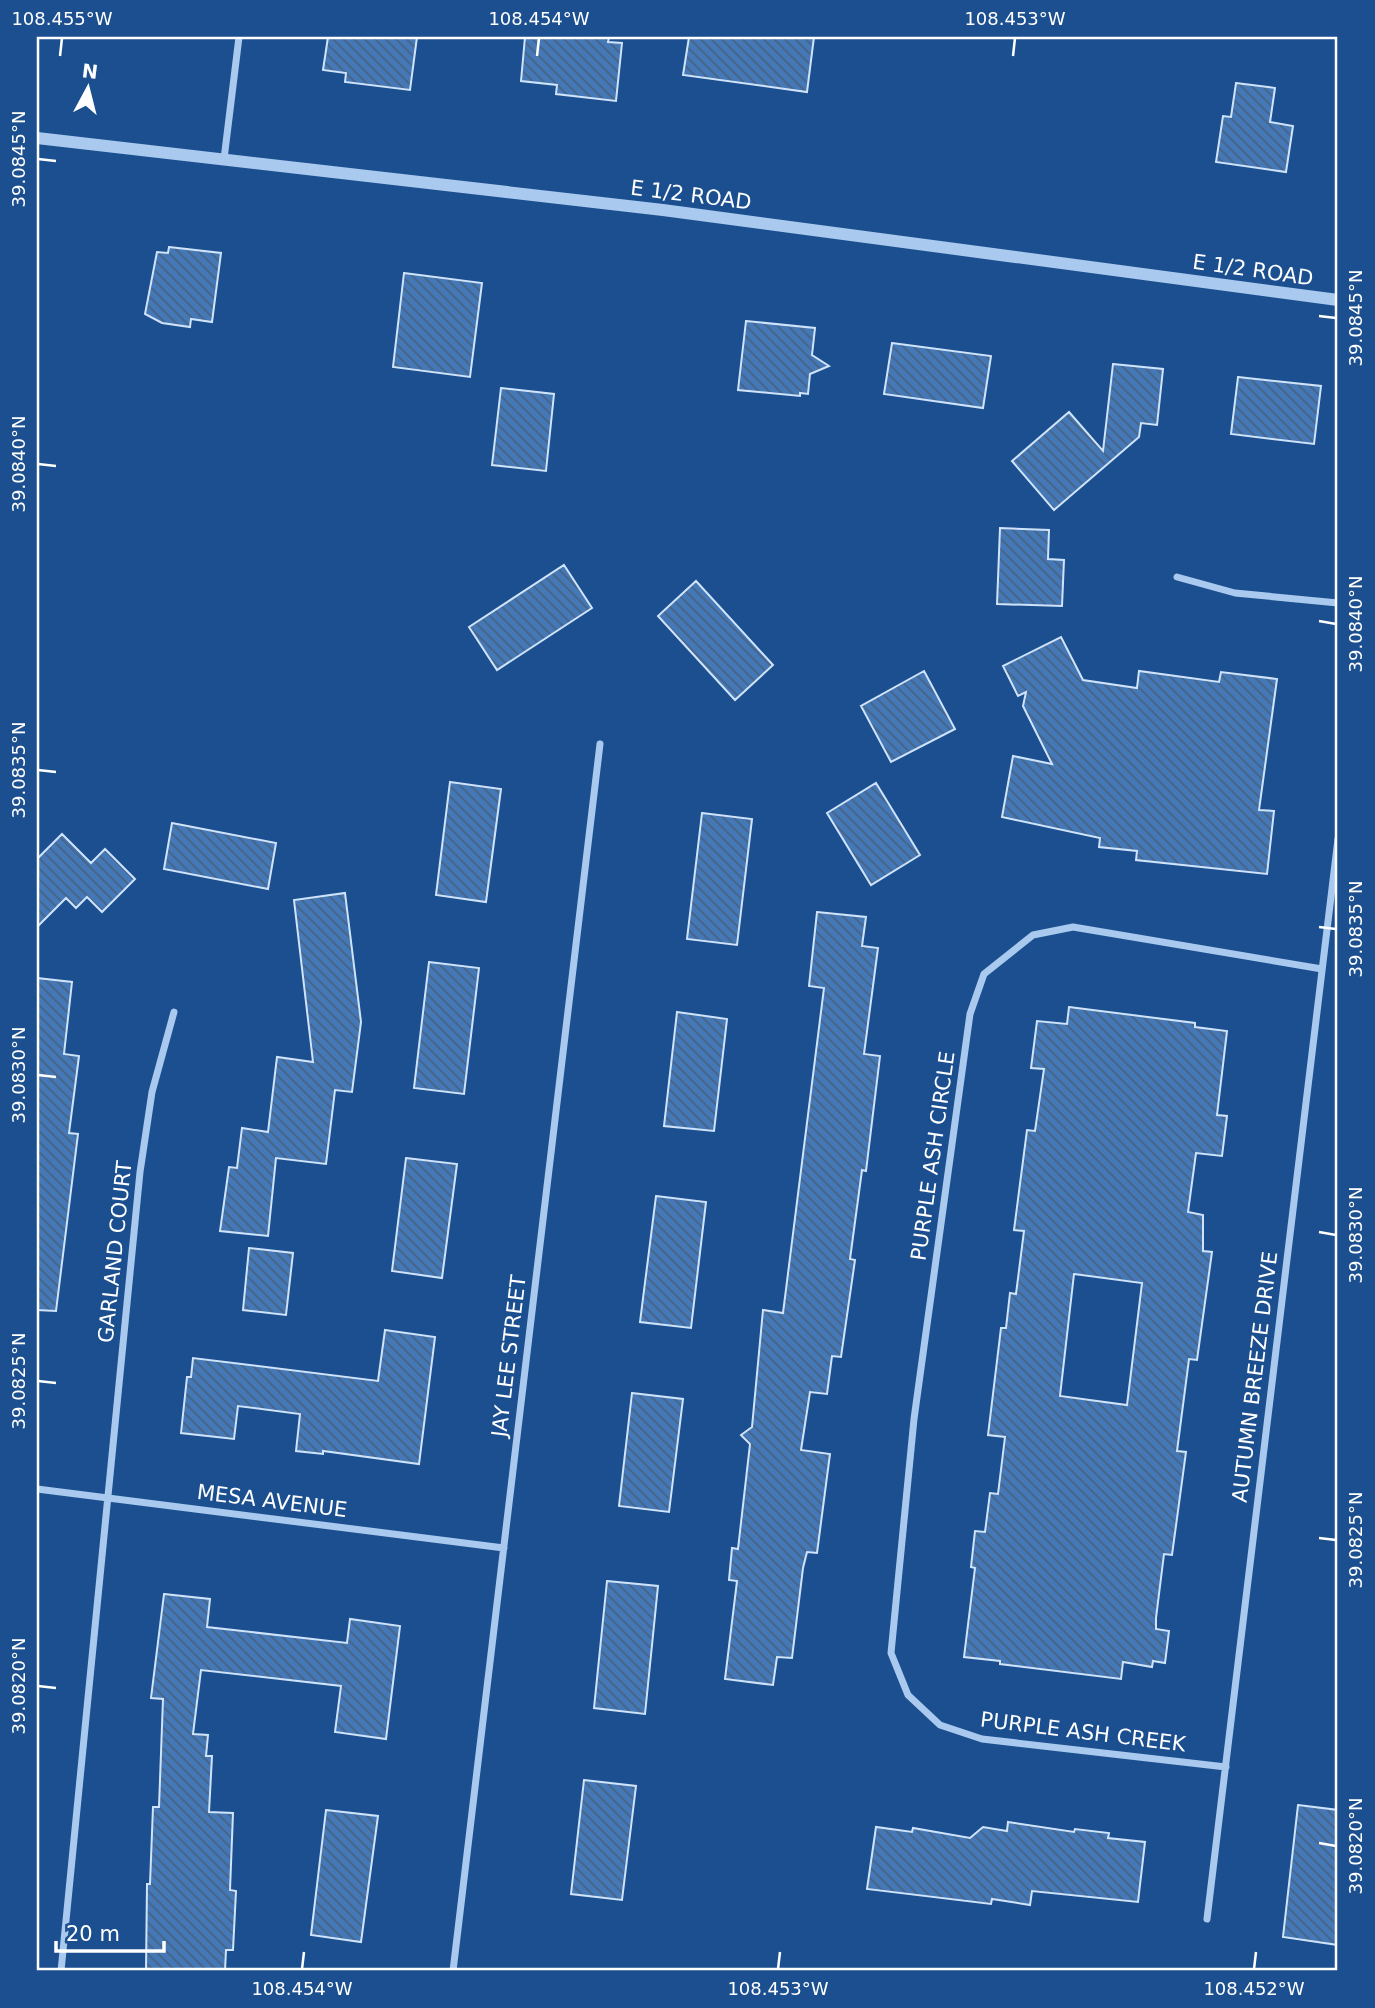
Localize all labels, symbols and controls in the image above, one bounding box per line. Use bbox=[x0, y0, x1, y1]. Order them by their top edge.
text: 108.455°W bbox=[11, 8, 113, 29]
text: 108.454°W bbox=[488, 8, 590, 29]
text: 108.453°W bbox=[964, 8, 1066, 29]
north arrow bbox=[52, 52, 122, 122]
text: N bbox=[81, 59, 99, 83]
text: 39.0845°N bbox=[8, 111, 29, 207]
street label: E 1/2 ROAD bbox=[629, 176, 753, 214]
street label: E 1/2 ROAD bbox=[1191, 250, 1315, 290]
text: 39.0845°N bbox=[1345, 270, 1366, 366]
text: 39.0840°N bbox=[8, 416, 29, 512]
text: 39.0840°N bbox=[1345, 576, 1366, 672]
text: 39.0835°N bbox=[8, 722, 29, 818]
text: 39.0835°N bbox=[1345, 881, 1366, 977]
text: 39.0830°N bbox=[8, 1027, 29, 1123]
street label: PURPLE ASH CIRCLE bbox=[906, 1050, 960, 1262]
street label: GARLAND COURT bbox=[94, 1160, 137, 1344]
text: 39.0830°N bbox=[1345, 1187, 1366, 1283]
street label: AUTUMN BREEZE DRIVE bbox=[1228, 1250, 1282, 1504]
street label: JAY LEE STREET bbox=[487, 1273, 531, 1440]
text: 39.0825°N bbox=[8, 1333, 29, 1429]
street label: MESA AVENUE bbox=[196, 1480, 348, 1522]
text: 39.0825°N bbox=[1345, 1492, 1366, 1588]
text: 39.0820°N bbox=[8, 1638, 29, 1734]
street label: PURPLE ASH CREEK bbox=[979, 1707, 1188, 1757]
text: 39.0820°N bbox=[1345, 1798, 1366, 1894]
scale bar bbox=[56, 1910, 164, 1954]
text: 20 m bbox=[66, 1922, 120, 1946]
text: 108.454°W bbox=[251, 1978, 353, 1999]
text: 108.453°W bbox=[727, 1978, 829, 1999]
text: 108.452°W bbox=[1203, 1978, 1305, 1999]

